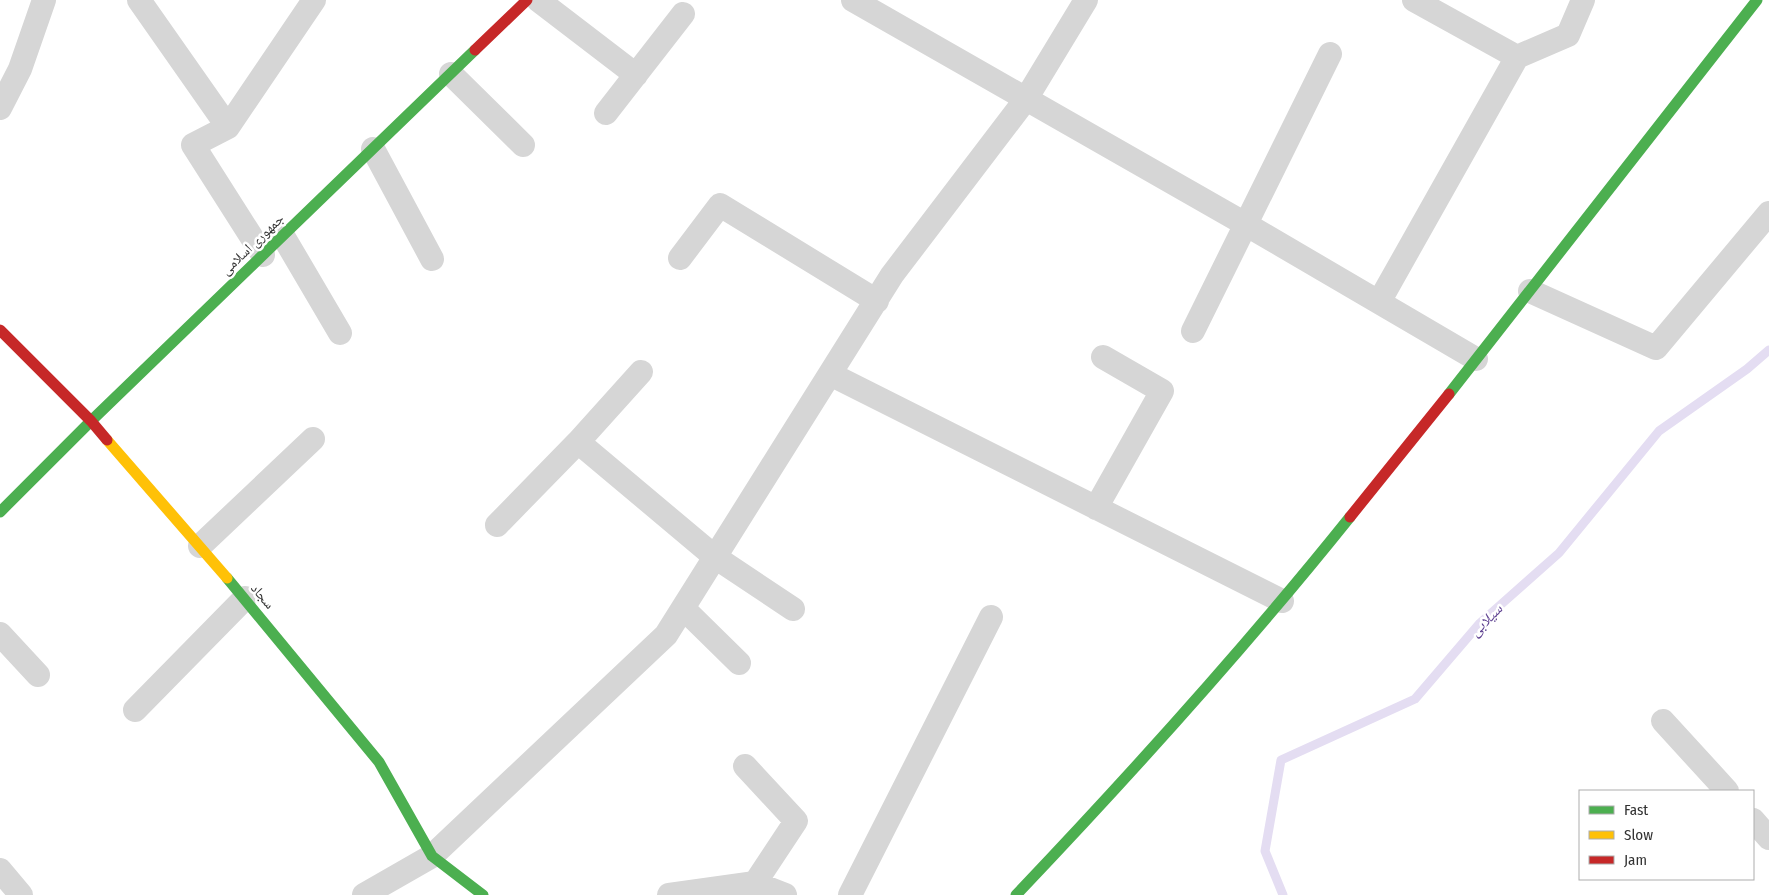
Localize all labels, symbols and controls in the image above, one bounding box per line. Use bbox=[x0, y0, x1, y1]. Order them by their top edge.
street label: جمهوری اسلامی bbox=[217, 210, 287, 279]
street label: سجاد bbox=[247, 580, 278, 612]
water label: سیلابی bbox=[1466, 600, 1506, 640]
legend bbox=[1579, 790, 1754, 880]
text: Fast bbox=[1624, 801, 1648, 819]
text: Slow bbox=[1624, 826, 1653, 844]
text: Jam bbox=[1624, 851, 1647, 869]

